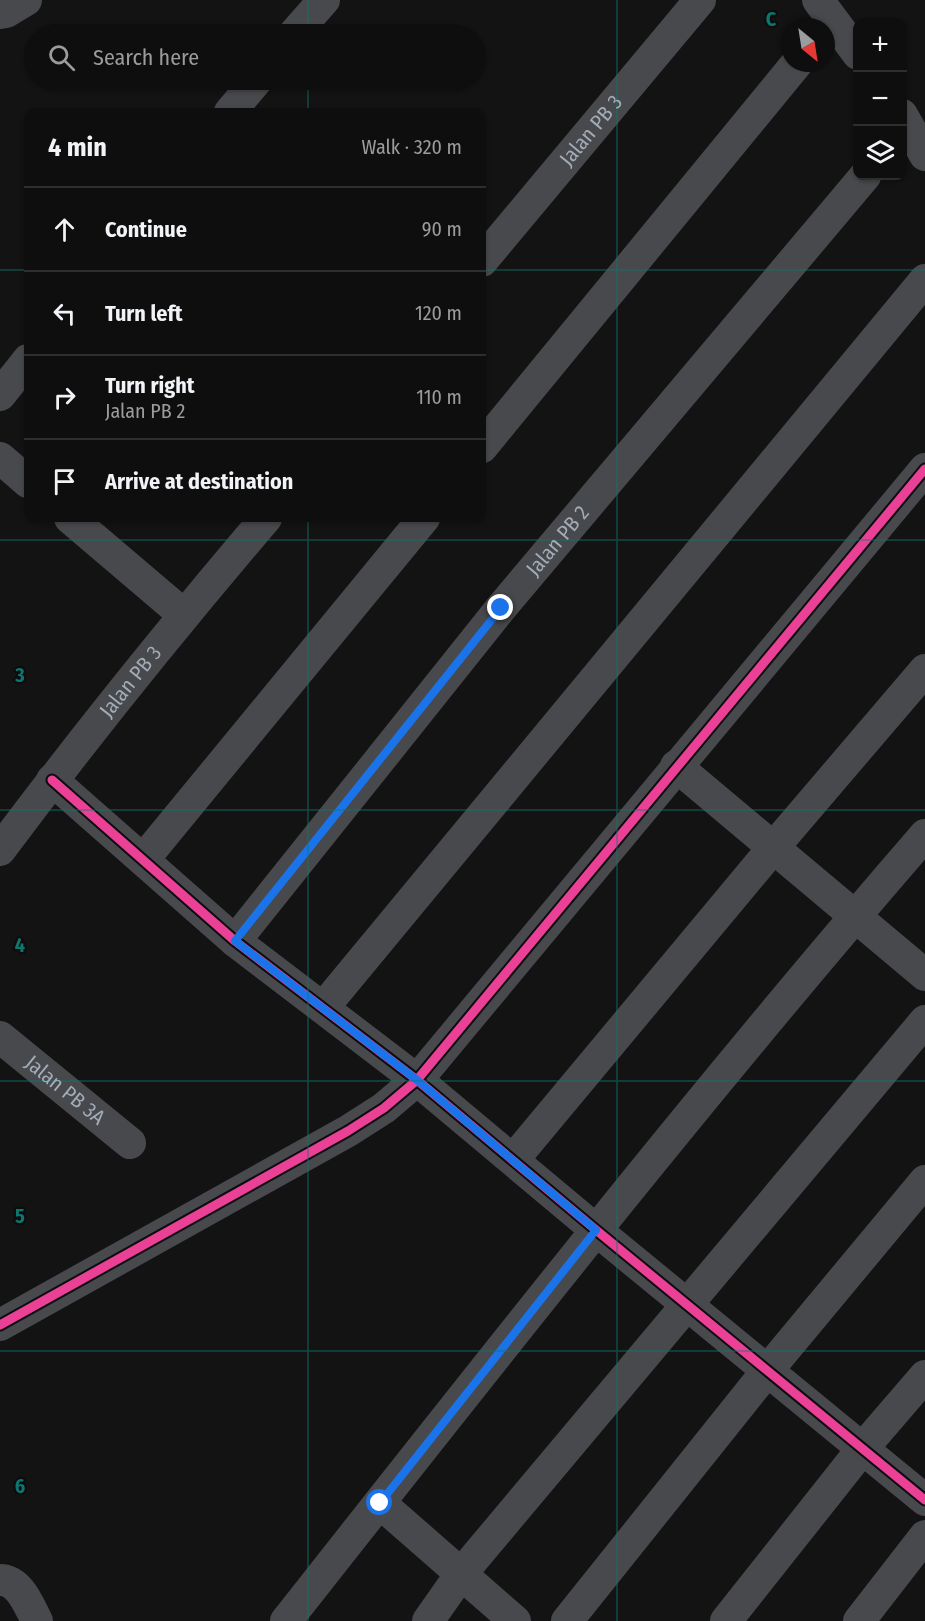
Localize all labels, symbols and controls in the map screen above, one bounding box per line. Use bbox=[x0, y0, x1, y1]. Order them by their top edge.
text: C bbox=[766, 7, 777, 31]
north arrow bbox=[781, 18, 835, 72]
map controls bbox=[853, 18, 907, 180]
button: + bbox=[853, 18, 907, 72]
search box bbox=[24, 24, 486, 90]
icon: search bbox=[45, 41, 78, 74]
text: Search here bbox=[93, 44, 199, 71]
button: − bbox=[853, 72, 907, 126]
street label: Jalan PB 3 bbox=[554, 90, 628, 171]
button: layers bbox=[853, 126, 907, 180]
text: 4 min bbox=[48, 132, 107, 163]
text: Walk · 320 m bbox=[362, 135, 462, 159]
icon: ahead bbox=[48, 213, 81, 246]
text: Continue bbox=[105, 216, 187, 243]
text: 90 m bbox=[422, 217, 462, 241]
icon: left bbox=[48, 297, 81, 330]
text: Turn left bbox=[105, 300, 183, 327]
text: 120 m bbox=[415, 301, 462, 325]
text: Turn right bbox=[105, 372, 194, 399]
icon: right bbox=[48, 381, 81, 414]
text: 110 m bbox=[416, 385, 462, 409]
text: Jalan PB 2 bbox=[105, 399, 185, 423]
icon: arrive bbox=[48, 465, 81, 498]
text: Arrive at destination bbox=[105, 468, 293, 495]
street label: Jalan PB 2 bbox=[520, 500, 595, 581]
route end bbox=[487, 594, 513, 620]
street label: Jalan PB 3 bbox=[94, 641, 167, 723]
text: 3 bbox=[14, 663, 25, 687]
text: 4 bbox=[15, 933, 25, 957]
street label: Jalan PB 3A bbox=[20, 1050, 110, 1130]
text: 5 bbox=[15, 1204, 25, 1228]
text: 6 bbox=[15, 1474, 25, 1498]
route start bbox=[366, 1489, 392, 1515]

